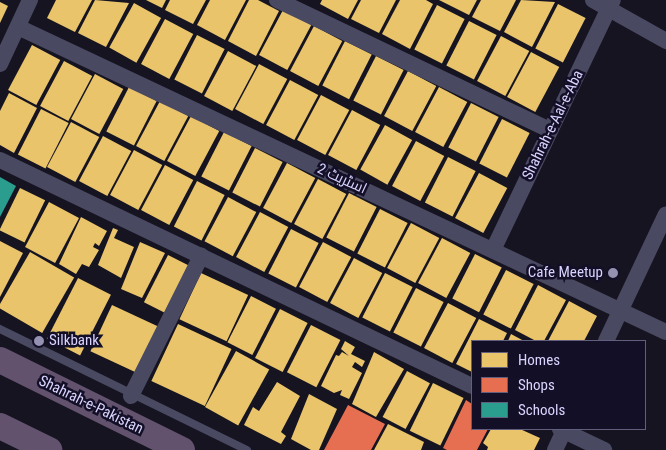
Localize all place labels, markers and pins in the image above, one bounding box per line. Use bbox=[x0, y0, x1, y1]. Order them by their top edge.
place label: Cafe Meetup bbox=[528, 264, 603, 282]
marker: Cafe Meetup bbox=[607, 267, 619, 279]
place label: Silkbank bbox=[49, 332, 99, 350]
marker: Silkbank bbox=[33, 335, 45, 347]

